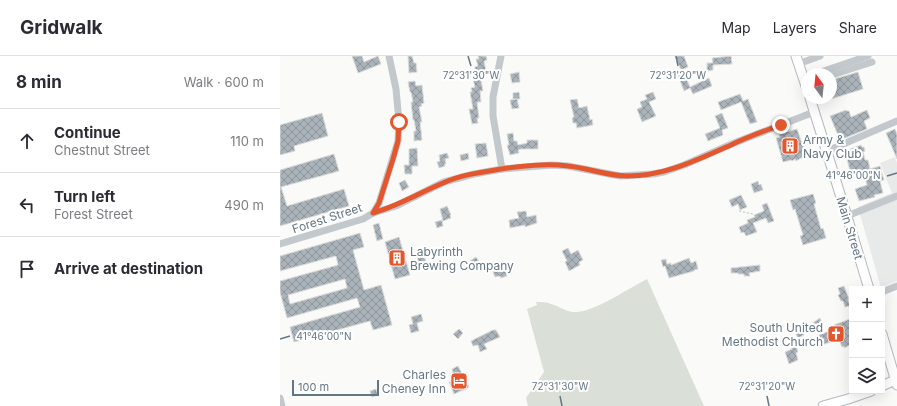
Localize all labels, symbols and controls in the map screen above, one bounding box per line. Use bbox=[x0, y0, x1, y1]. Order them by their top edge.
text: Gridwalk bbox=[20, 16, 103, 39]
text: Map bbox=[722, 19, 751, 36]
text: Layers bbox=[773, 19, 817, 36]
text: Share bbox=[839, 19, 877, 36]
north arrow bbox=[801, 68, 837, 104]
text: 72°31'30"W bbox=[443, 69, 499, 81]
text: 72°31'20"W bbox=[650, 69, 706, 81]
text: 8 min bbox=[16, 72, 62, 92]
text: Walk · 600 m bbox=[184, 74, 264, 90]
route start bbox=[390, 113, 408, 131]
route end bbox=[772, 116, 790, 134]
text: Continue bbox=[54, 123, 121, 142]
icon: ahead bbox=[16, 130, 38, 152]
place label: Army & Navy Club bbox=[803, 132, 862, 161]
text: 110 m bbox=[230, 133, 264, 149]
building icon: Army & Navy Club bbox=[780, 136, 800, 156]
text: Chestnut Street bbox=[54, 142, 150, 158]
text: 41°46'00"N bbox=[826, 169, 880, 181]
text: Turn left bbox=[54, 187, 115, 206]
icon: left bbox=[16, 194, 38, 216]
street label: Main Street bbox=[833, 195, 867, 261]
text: 490 m bbox=[224, 197, 264, 213]
street label: Forest Street bbox=[290, 200, 364, 236]
text: Forest Street bbox=[54, 206, 133, 222]
place label: Labyrinth Brewing Company bbox=[410, 244, 514, 273]
building icon: Labyrinth Brewing Company bbox=[387, 248, 407, 268]
icon: arrive bbox=[16, 258, 38, 280]
text: Arrive at destination bbox=[54, 259, 203, 278]
map controls bbox=[849, 286, 885, 394]
button: + bbox=[849, 286, 885, 322]
place label: South United Methodist Church bbox=[722, 320, 823, 349]
button: − bbox=[849, 322, 885, 358]
church icon: South United Methodist Church bbox=[826, 324, 846, 344]
text: 41°46'00"N bbox=[297, 330, 351, 342]
button: layers bbox=[849, 358, 885, 394]
place label: Charles Cheney Inn bbox=[382, 367, 446, 396]
hotel icon: Charles Cheney Inn bbox=[449, 371, 469, 391]
scale bar bbox=[292, 378, 379, 397]
text: 100 m bbox=[298, 380, 329, 394]
text: 72°31'30"W bbox=[532, 380, 588, 392]
text: 72°31'20"W bbox=[739, 380, 795, 392]

